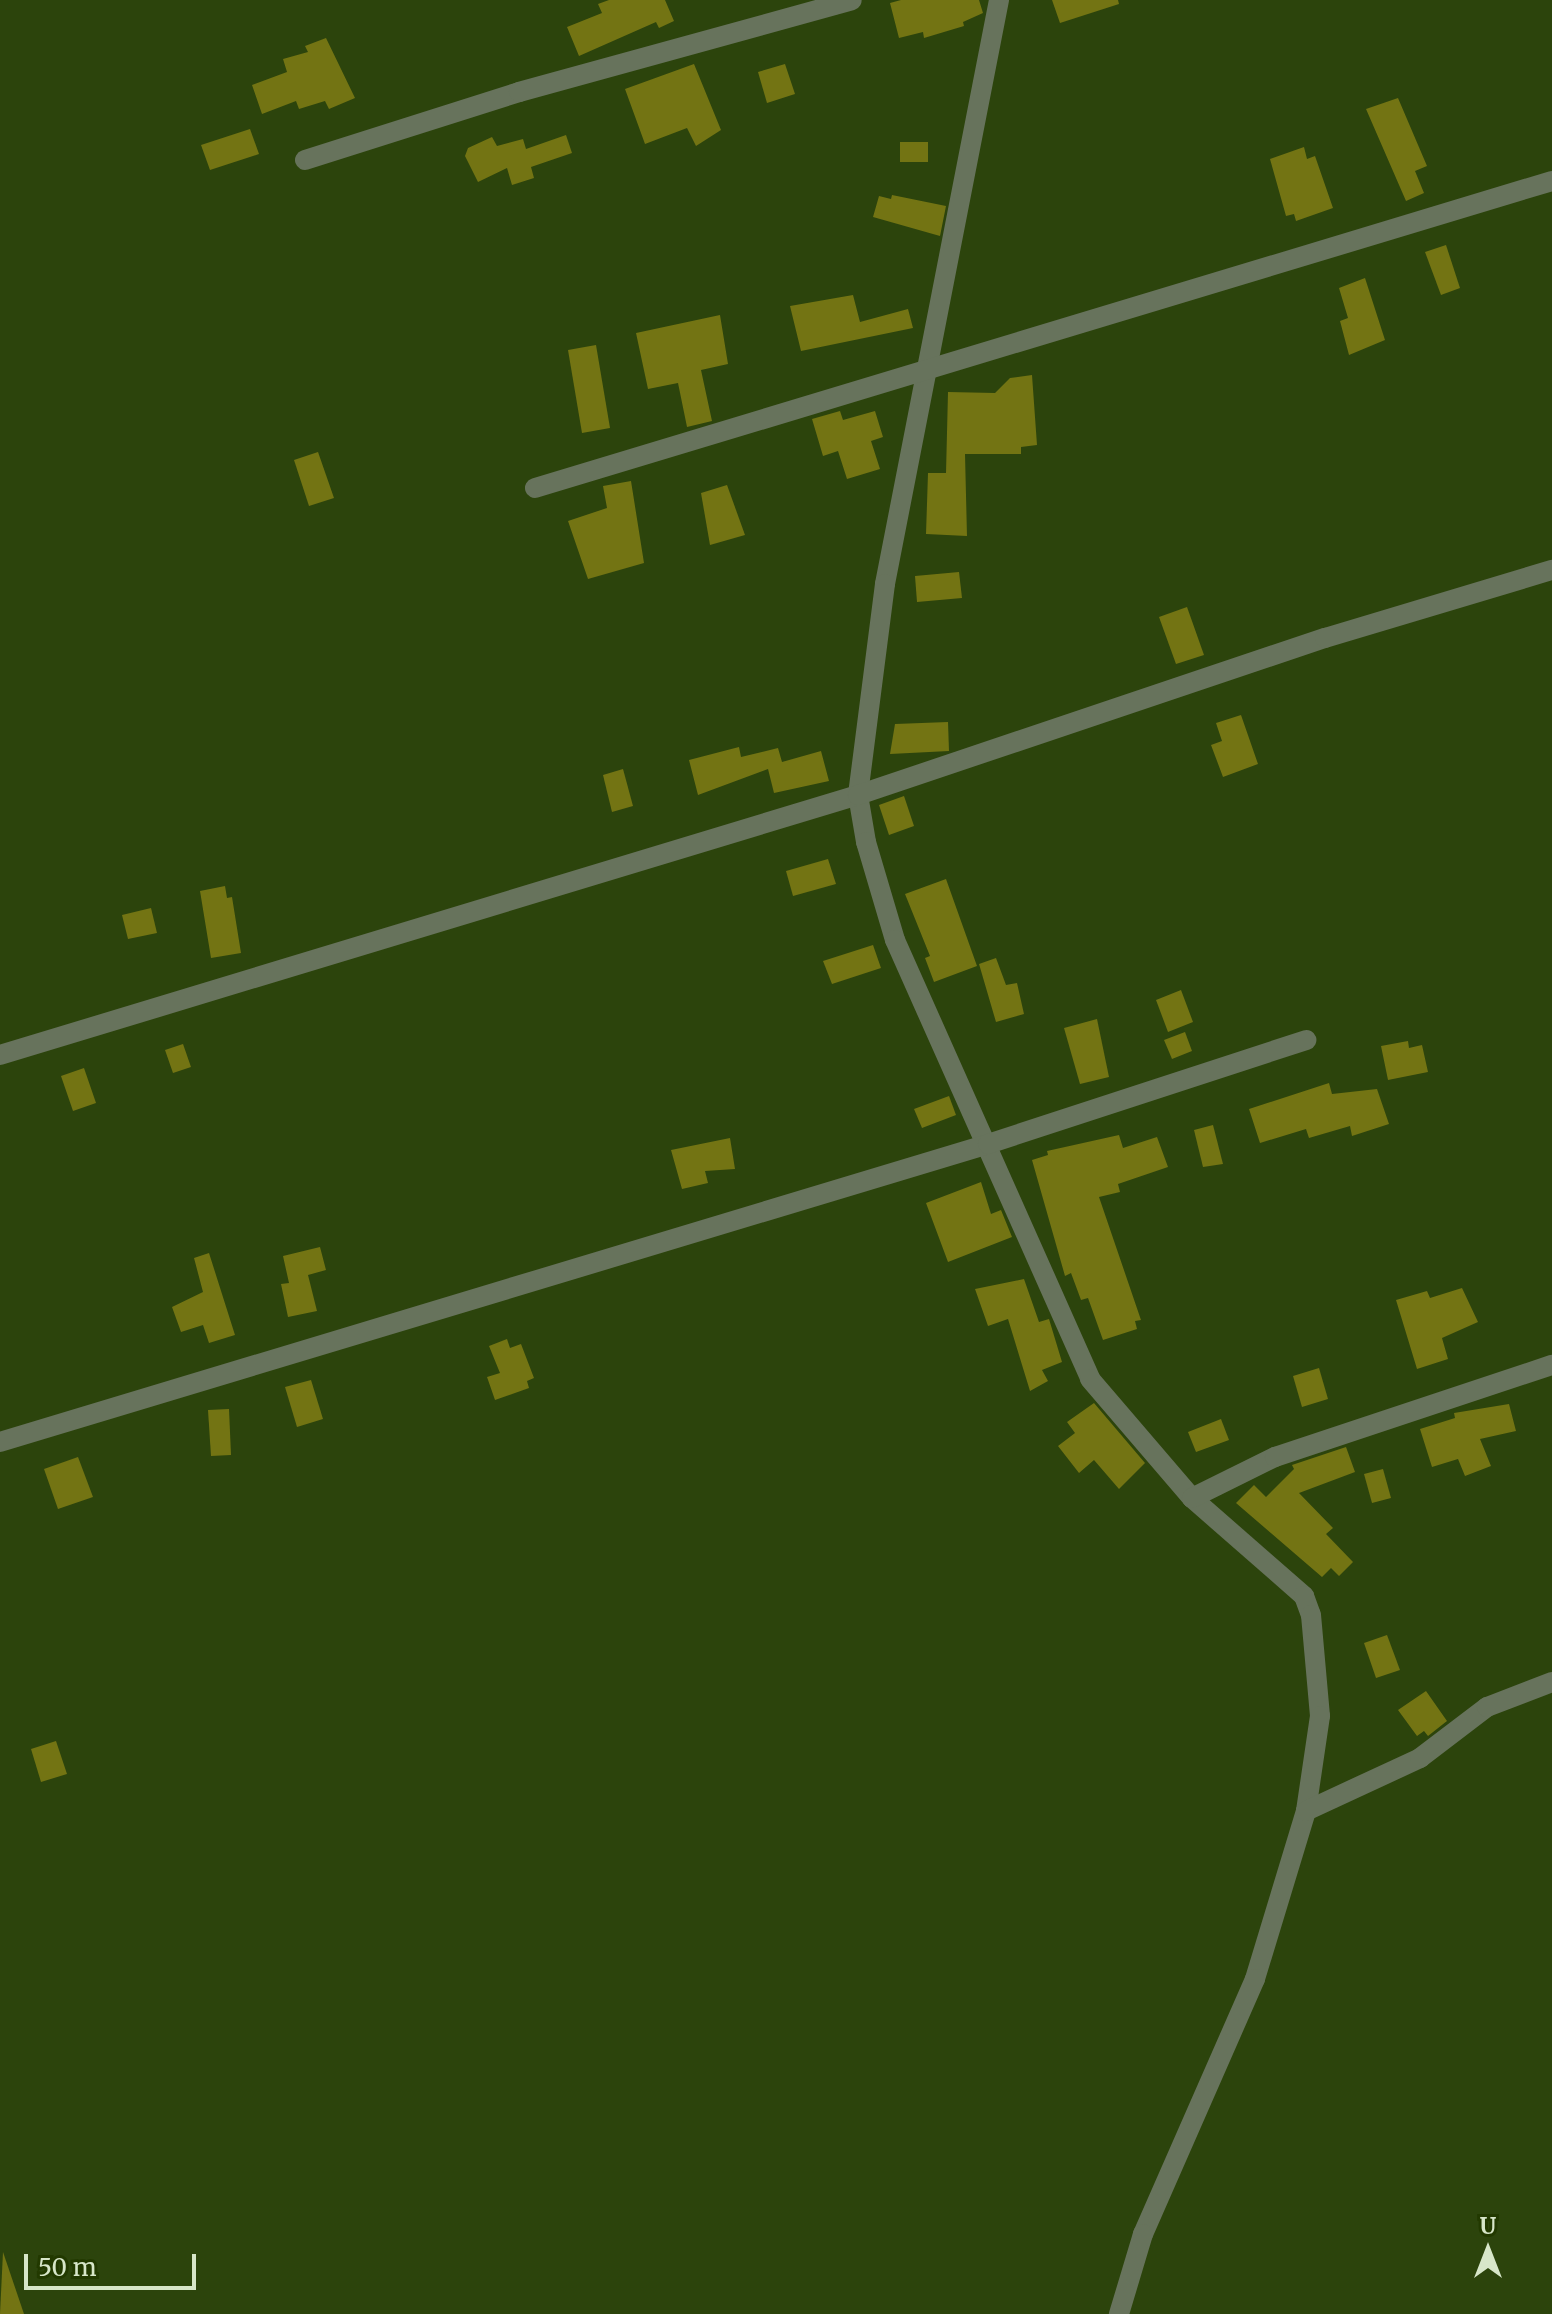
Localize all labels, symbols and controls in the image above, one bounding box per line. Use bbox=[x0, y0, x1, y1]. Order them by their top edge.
north arrow bbox=[1448, 2210, 1528, 2290]
text: U bbox=[1480, 2212, 1496, 2240]
scale bar bbox=[28, 2238, 200, 2288]
text: 50 m bbox=[38, 2252, 97, 2283]

